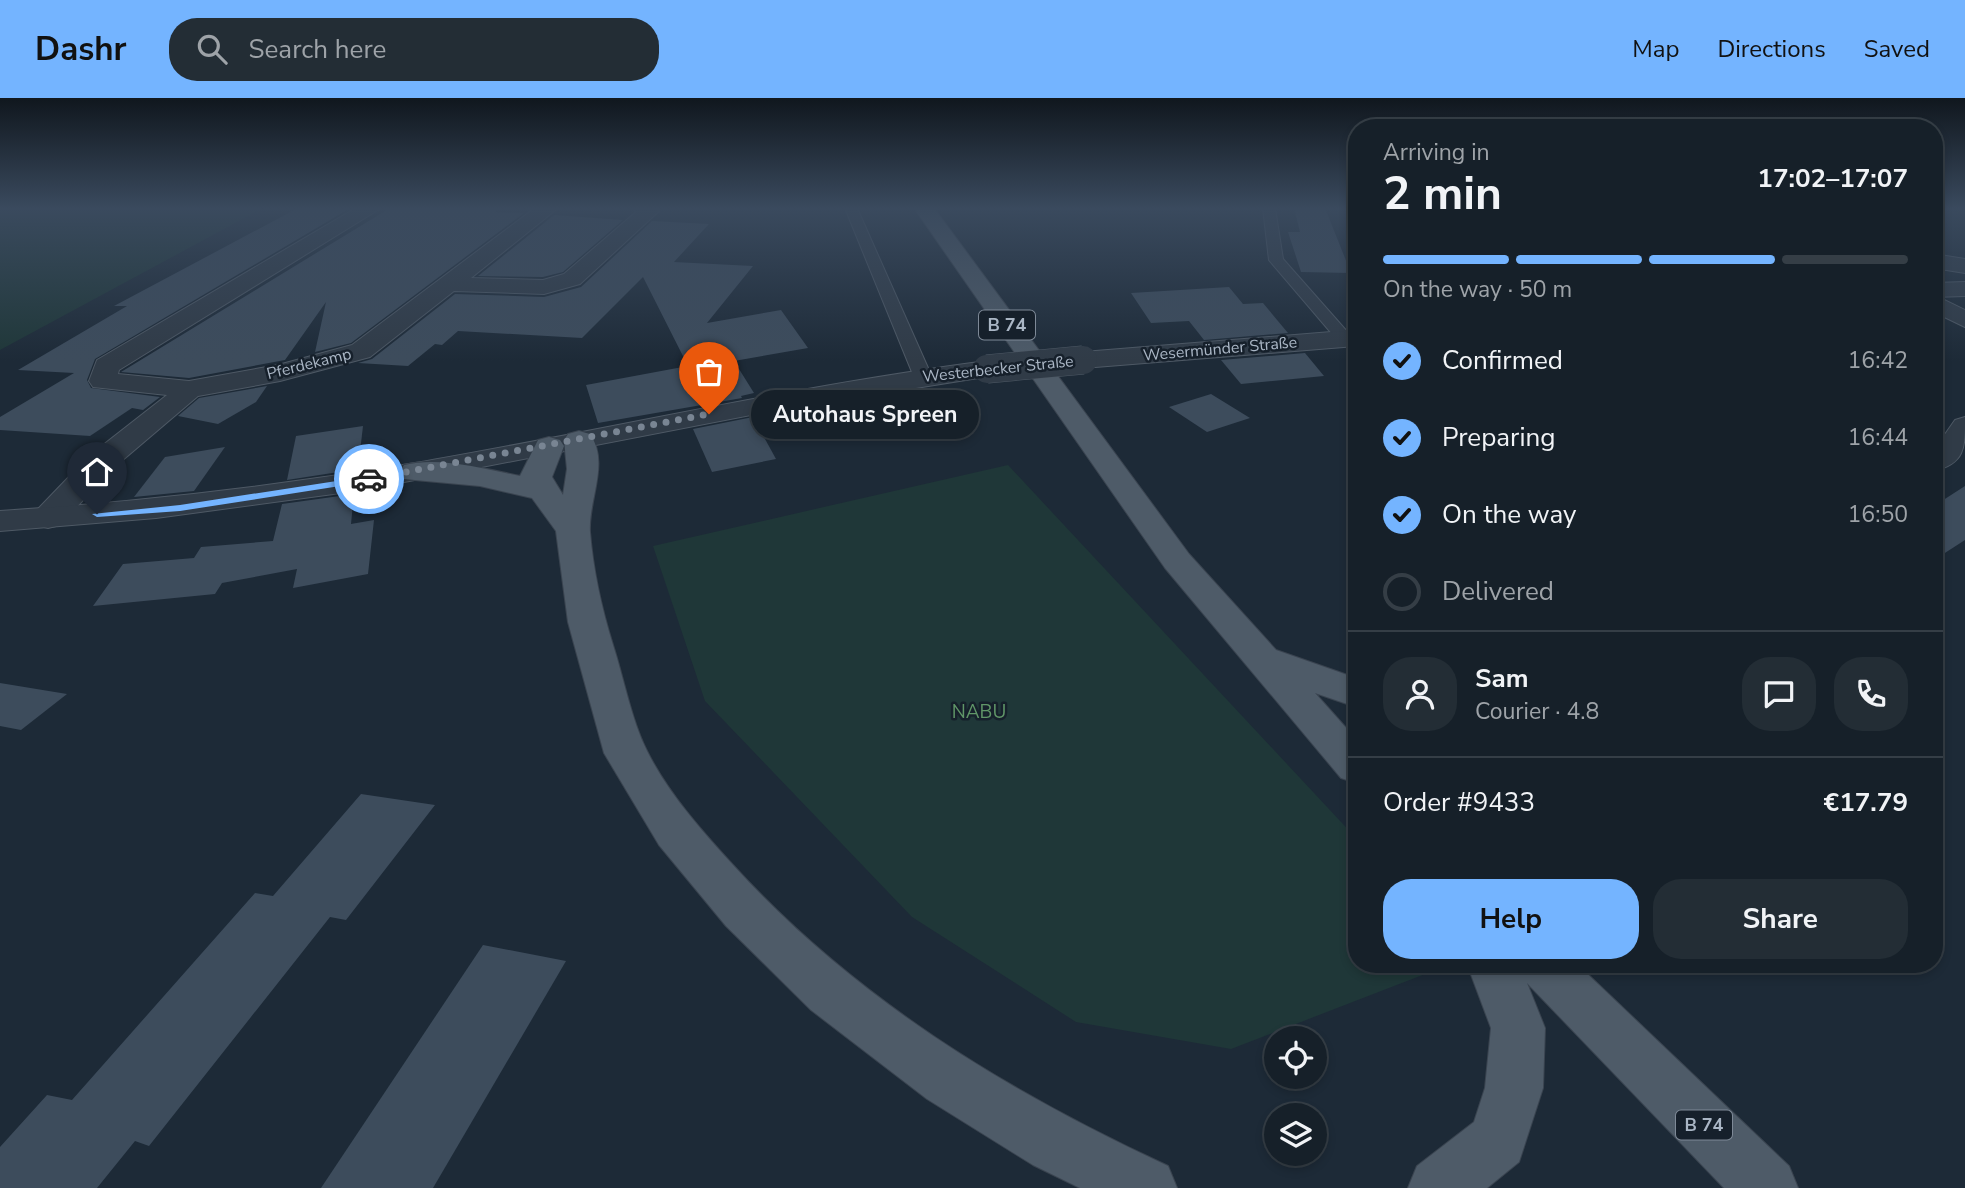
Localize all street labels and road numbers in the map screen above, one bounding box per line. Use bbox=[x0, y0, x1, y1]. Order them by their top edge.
road number: B 74 bbox=[979, 310, 1035, 340]
street label: Wesermünder Straße bbox=[1142, 331, 1298, 367]
street label: Pferdekamp bbox=[264, 343, 354, 385]
street label: Westerbecker Straße bbox=[921, 350, 1075, 388]
road number: B 74 bbox=[1676, 1110, 1732, 1140]

